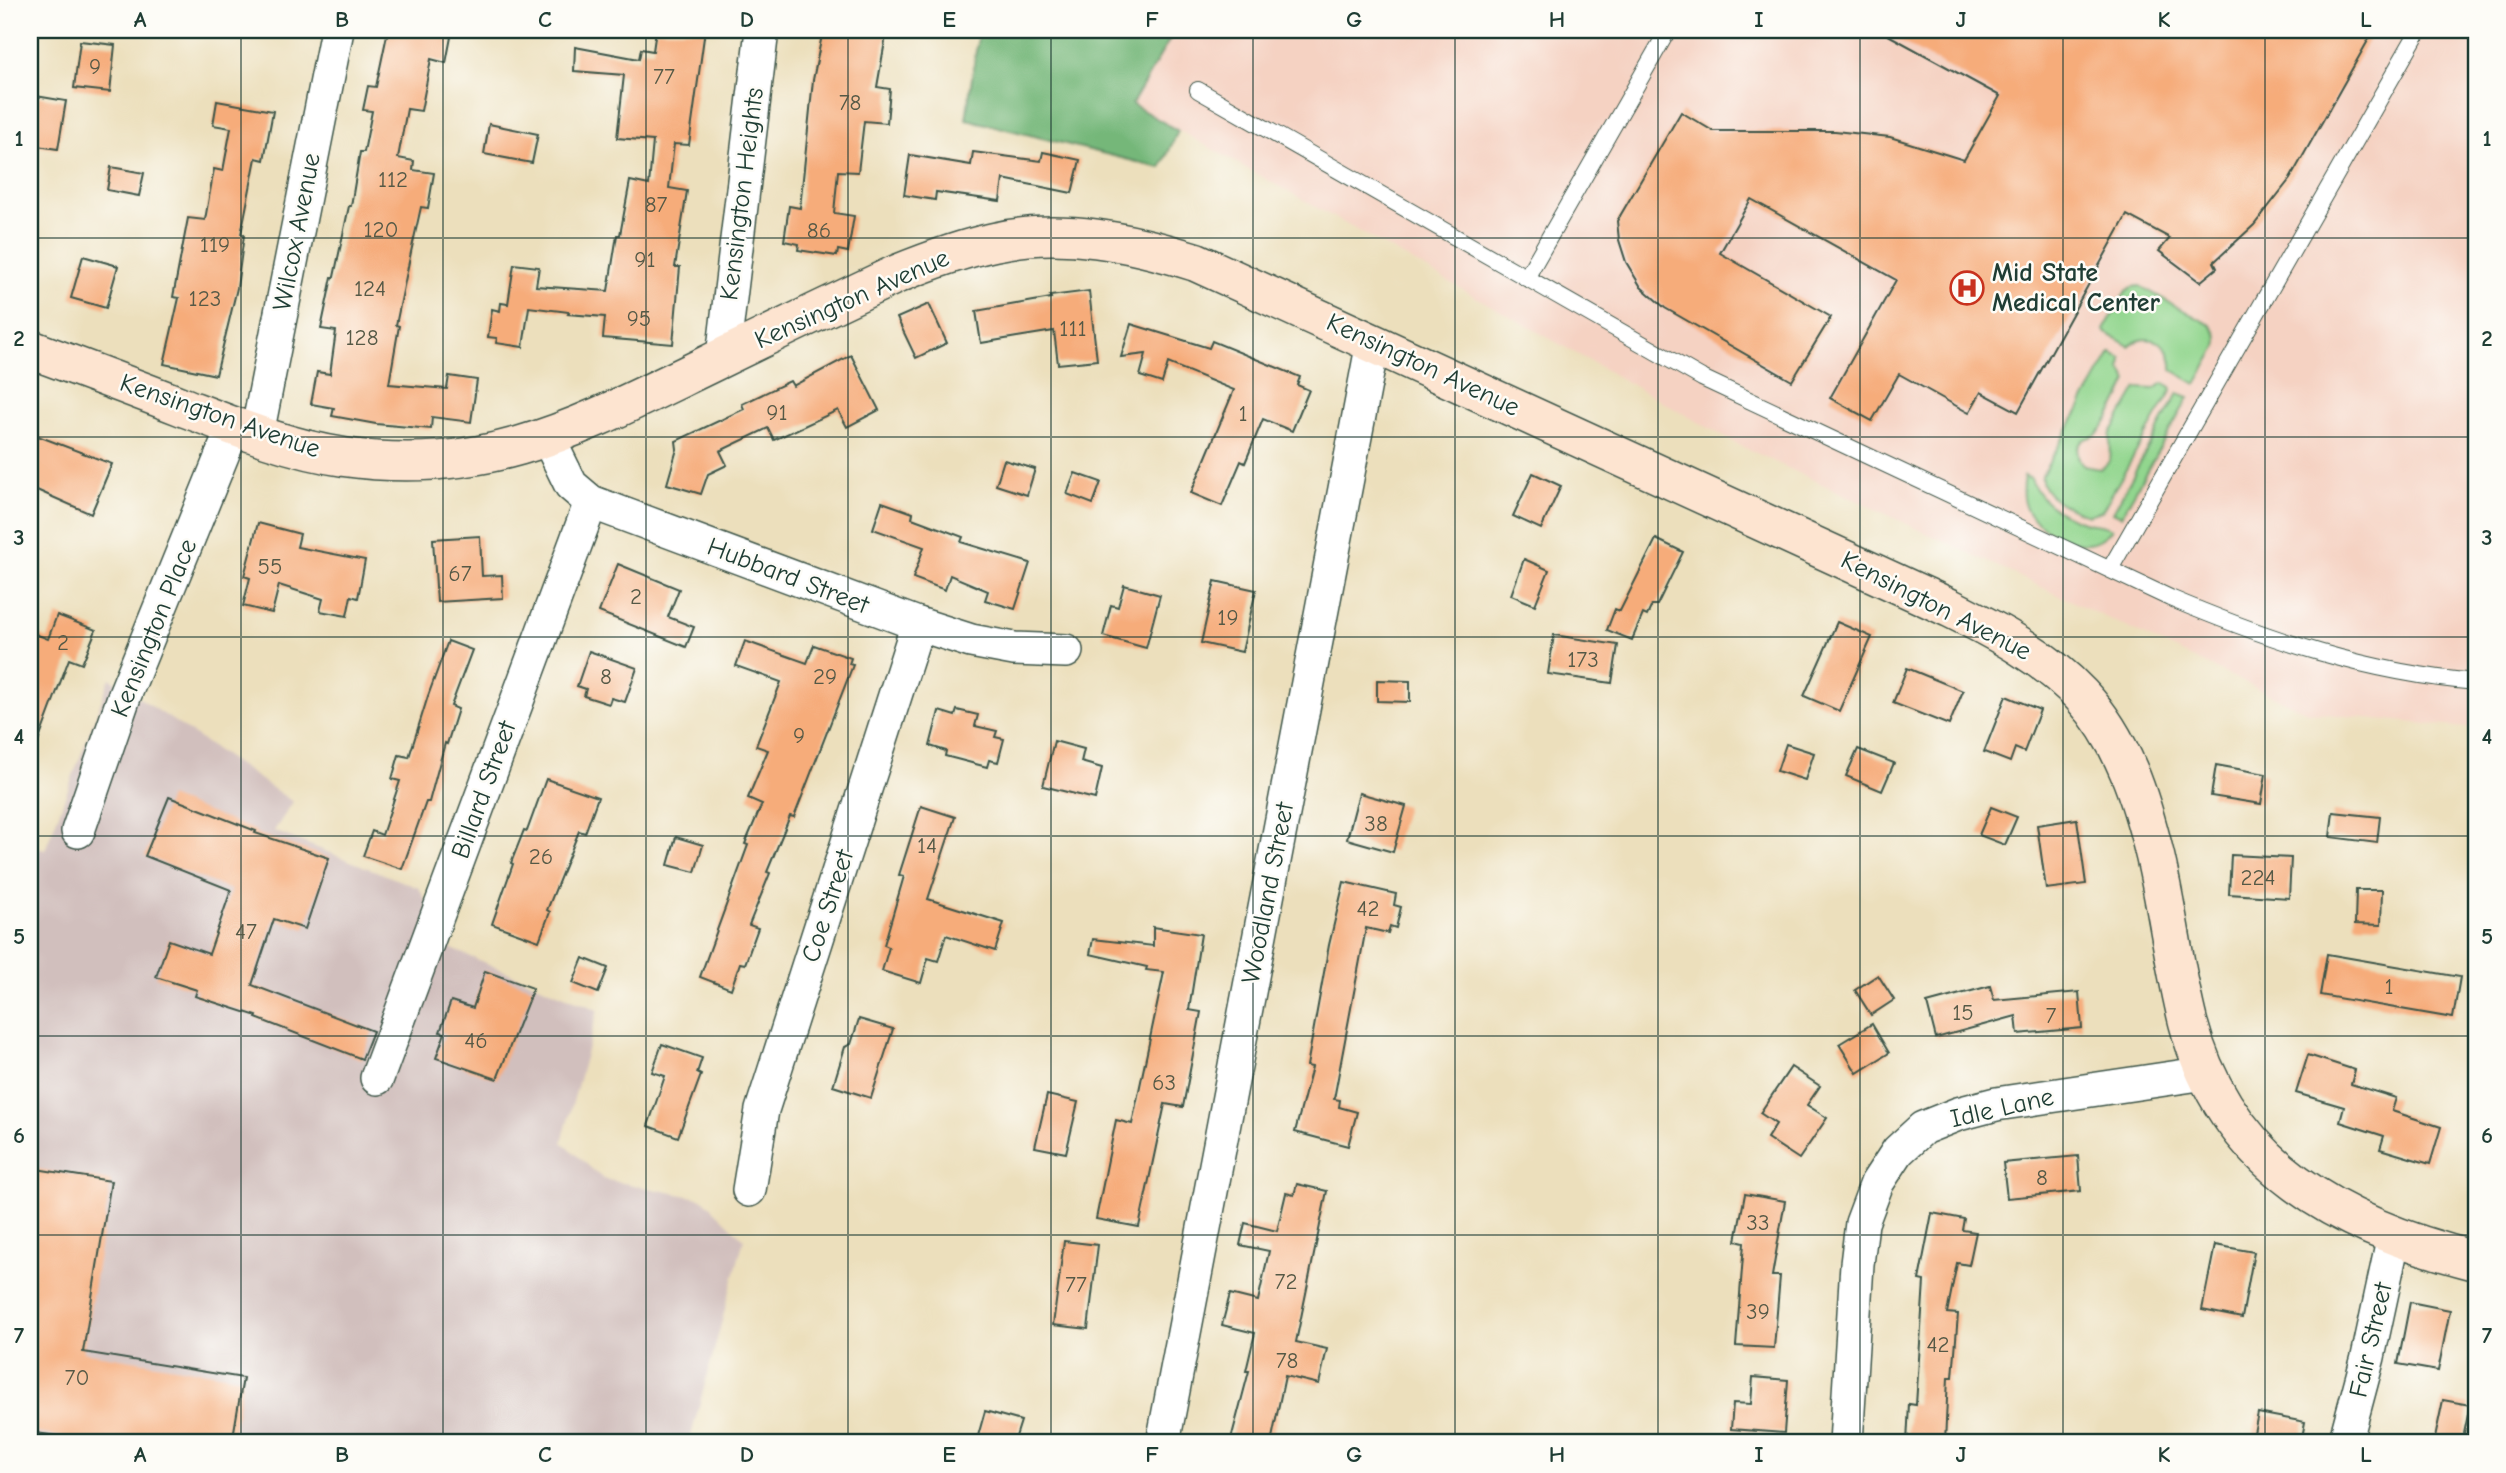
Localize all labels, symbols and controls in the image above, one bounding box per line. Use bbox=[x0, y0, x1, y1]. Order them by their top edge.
text: A bbox=[134, 6, 147, 33]
text: B bbox=[335, 6, 349, 33]
text: C bbox=[538, 6, 552, 33]
text: D bbox=[740, 6, 754, 33]
text: E bbox=[942, 6, 956, 33]
text: F bbox=[1145, 6, 1159, 33]
text: G bbox=[1346, 6, 1362, 33]
text: H bbox=[1549, 6, 1565, 33]
text: I bbox=[1754, 6, 1764, 33]
text: J bbox=[1956, 6, 1967, 33]
text: K bbox=[2158, 6, 2171, 33]
text: L bbox=[2360, 6, 2372, 33]
house number: 9 bbox=[89, 53, 101, 80]
house number: 77 bbox=[653, 63, 675, 90]
street label: Kensington Heights bbox=[714, 86, 770, 302]
house number: 78 bbox=[839, 89, 861, 116]
text: 1 bbox=[14, 125, 24, 152]
text: 1 bbox=[2482, 125, 2492, 152]
street label: Wilcox Avenue bbox=[267, 151, 327, 313]
house number: 112 bbox=[378, 166, 408, 193]
house number: 87 bbox=[645, 191, 667, 218]
house number: 120 bbox=[363, 216, 399, 243]
house number: 86 bbox=[807, 217, 831, 244]
house number: 119 bbox=[200, 231, 230, 258]
street label: Kensington Avenue bbox=[750, 243, 954, 355]
house number: 91 bbox=[634, 246, 656, 273]
place label: Mid State Medical Center bbox=[1992, 258, 2161, 318]
hospital icon: Mid State Medical Center bbox=[1948, 269, 1986, 307]
house number: 124 bbox=[354, 275, 386, 302]
house number: 123 bbox=[189, 285, 221, 312]
house number: 95 bbox=[627, 305, 651, 332]
street label: Kensington Avenue bbox=[1322, 307, 1524, 423]
house number: 111 bbox=[1059, 315, 1087, 342]
house number: 128 bbox=[346, 324, 378, 351]
text: 2 bbox=[13, 325, 25, 352]
text: 2 bbox=[2481, 325, 2493, 352]
street label: Kensington Avenue bbox=[116, 368, 324, 464]
house number: 91 bbox=[766, 399, 788, 426]
house number: 1 bbox=[1238, 400, 1248, 427]
text: 3 bbox=[13, 524, 25, 551]
text: 3 bbox=[2481, 524, 2493, 551]
street label: Hubbard Street bbox=[703, 531, 874, 621]
street label: Kensington Place bbox=[105, 534, 203, 722]
street label: Kensington Avenue bbox=[1836, 545, 2036, 667]
house number: 55 bbox=[258, 553, 282, 580]
house number: 67 bbox=[448, 560, 472, 587]
house number: 2 bbox=[630, 583, 642, 610]
house number: 19 bbox=[1217, 604, 1239, 631]
house number: 2 bbox=[57, 629, 69, 656]
house number: 173 bbox=[1567, 646, 1599, 673]
house number: 8 bbox=[600, 663, 612, 690]
house number: 29 bbox=[813, 663, 837, 690]
street label: Billard Street bbox=[445, 716, 523, 863]
house number: 9 bbox=[793, 722, 805, 749]
text: 4 bbox=[14, 723, 25, 750]
text: 4 bbox=[2482, 723, 2493, 750]
street label: Woodland Street bbox=[1236, 798, 1301, 986]
house number: 38 bbox=[1364, 810, 1388, 837]
house number: 14 bbox=[917, 832, 937, 859]
house number: 26 bbox=[529, 843, 553, 870]
street label: Coe Street bbox=[796, 844, 861, 966]
house number: 224 bbox=[2240, 864, 2276, 891]
house number: 42 bbox=[1356, 895, 1380, 922]
house number: 47 bbox=[235, 918, 257, 945]
text: 5 bbox=[13, 923, 25, 950]
text: 5 bbox=[2481, 923, 2493, 950]
house number: 1 bbox=[2384, 973, 2394, 1000]
house number: 15 bbox=[1952, 999, 1974, 1026]
house number: 7 bbox=[2046, 1002, 2057, 1029]
house number: 46 bbox=[464, 1027, 488, 1054]
house number: 63 bbox=[1152, 1069, 1176, 1096]
street label: Idle Lane bbox=[1948, 1082, 2056, 1134]
text: 6 bbox=[13, 1122, 25, 1149]
text: 6 bbox=[2481, 1122, 2493, 1149]
house number: 8 bbox=[2036, 1164, 2048, 1191]
house number: 33 bbox=[1746, 1209, 1770, 1236]
house number: 72 bbox=[1275, 1268, 1297, 1295]
house number: 77 bbox=[1065, 1271, 1087, 1298]
street label: Fair Street bbox=[2343, 1278, 2399, 1400]
house number: 39 bbox=[1746, 1298, 1770, 1325]
text: 7 bbox=[14, 1322, 25, 1349]
text: 7 bbox=[2482, 1322, 2493, 1349]
house number: 42 bbox=[1926, 1331, 1950, 1358]
house number: 78 bbox=[1276, 1347, 1298, 1374]
house number: 70 bbox=[65, 1364, 89, 1391]
text: A bbox=[134, 1441, 147, 1468]
text: B bbox=[335, 1441, 349, 1468]
text: C bbox=[538, 1441, 552, 1468]
text: D bbox=[740, 1441, 754, 1468]
text: E bbox=[942, 1441, 956, 1468]
text: F bbox=[1145, 1441, 1159, 1468]
text: G bbox=[1346, 1441, 1362, 1468]
text: H bbox=[1549, 1441, 1565, 1468]
text: I bbox=[1754, 1441, 1764, 1468]
text: J bbox=[1956, 1441, 1967, 1468]
text: K bbox=[2158, 1441, 2171, 1468]
text: L bbox=[2360, 1441, 2372, 1468]

